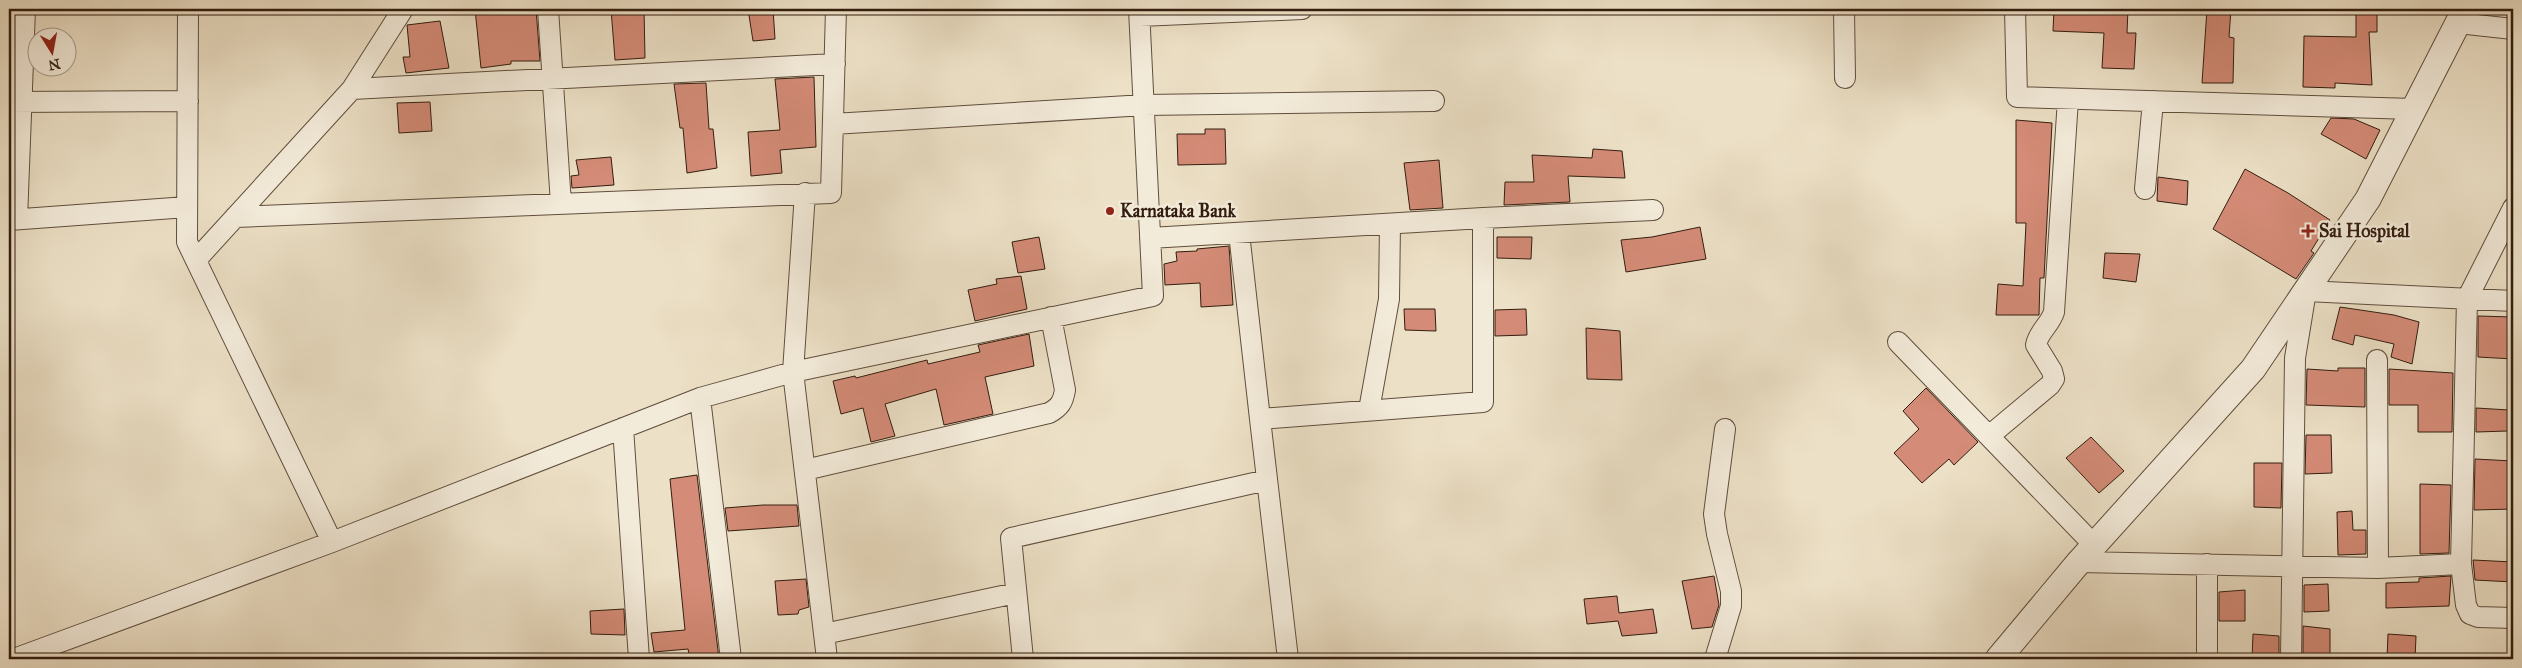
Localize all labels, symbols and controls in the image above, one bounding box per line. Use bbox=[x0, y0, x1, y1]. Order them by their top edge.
north arrow bbox=[28, 28, 78, 78]
text: N bbox=[47, 55, 62, 74]
place label: Karnataka Bank bbox=[1120, 200, 1237, 222]
marker: Karnataka Bank bbox=[1104, 205, 1116, 217]
place label: Sai Hospital bbox=[2319, 220, 2411, 243]
marker: Sai Hospital bbox=[2301, 224, 2315, 238]

